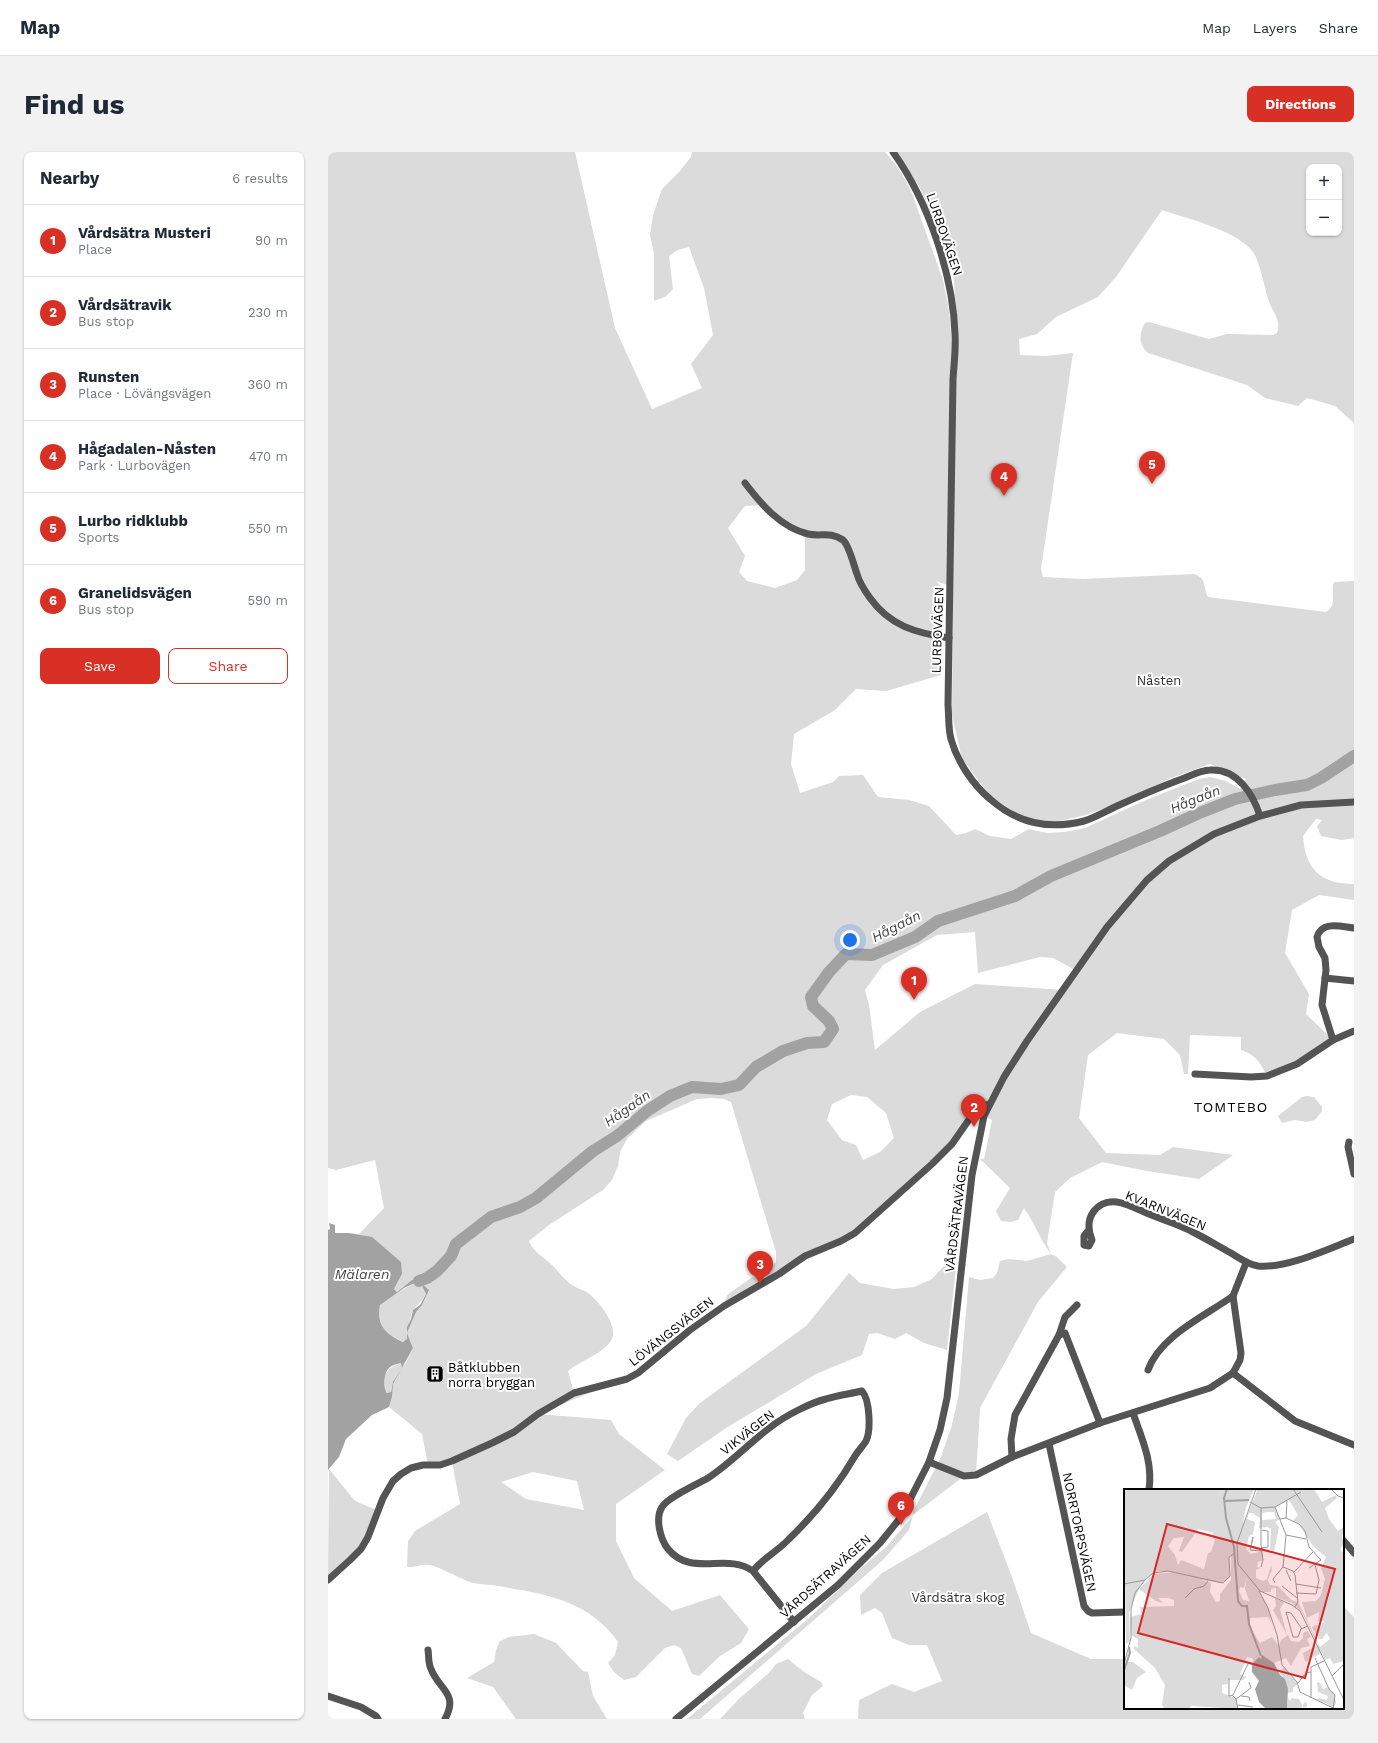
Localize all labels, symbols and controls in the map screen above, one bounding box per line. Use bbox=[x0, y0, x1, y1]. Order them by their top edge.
text: Map bbox=[20, 16, 60, 39]
text: Map bbox=[1202, 20, 1231, 36]
text: Layers bbox=[1253, 20, 1297, 36]
text: Share bbox=[1319, 20, 1358, 36]
button: Directions bbox=[1247, 86, 1354, 122]
text: Find us bbox=[24, 88, 124, 121]
map controls bbox=[1306, 164, 1342, 236]
button: + bbox=[1306, 164, 1342, 200]
text: Nearby bbox=[40, 168, 99, 188]
text: 6 results bbox=[232, 171, 288, 186]
street label: LURBOVÄGEN bbox=[923, 191, 966, 278]
button: − bbox=[1306, 200, 1342, 236]
text: Vårdsätra Musteri bbox=[78, 224, 211, 242]
text: 1 bbox=[50, 233, 56, 248]
text: 90 m bbox=[255, 233, 288, 248]
text: Place bbox=[78, 242, 112, 257]
text: Vårdsätravik bbox=[78, 296, 172, 314]
text: 2 bbox=[49, 305, 57, 320]
text: 230 m bbox=[248, 305, 288, 320]
text: Bus stop bbox=[78, 314, 134, 329]
text: Runsten bbox=[78, 368, 139, 386]
text: 3 bbox=[49, 377, 57, 392]
text: 360 m bbox=[248, 377, 288, 392]
text: Place · Lövängsvägen bbox=[78, 386, 211, 401]
text: Hågadalen-Nåsten bbox=[78, 440, 216, 458]
text: 4 bbox=[49, 449, 57, 464]
text: 470 m bbox=[249, 449, 288, 464]
pin: 5 bbox=[1139, 451, 1165, 484]
text: Park · Lurbovägen bbox=[78, 458, 191, 473]
pin: 4 bbox=[991, 463, 1017, 496]
text: Lurbo ridklubb bbox=[78, 512, 188, 530]
text: 5 bbox=[49, 521, 57, 536]
text: 550 m bbox=[248, 521, 288, 536]
text: Sports bbox=[78, 530, 119, 545]
text: Granelidsvägen bbox=[78, 584, 192, 602]
street label: LURBOVÄGEN bbox=[928, 586, 947, 674]
text: 6 bbox=[49, 593, 57, 608]
text: 590 m bbox=[248, 593, 288, 608]
text: Bus stop bbox=[78, 602, 134, 617]
button: Save bbox=[40, 648, 160, 684]
button: Share bbox=[168, 648, 288, 684]
park label: Nåsten bbox=[1137, 673, 1181, 688]
water label: Hågaån bbox=[1168, 782, 1222, 816]
water label: Hågaån bbox=[869, 907, 923, 945]
your location bbox=[840, 930, 860, 950]
pin: 1 bbox=[901, 967, 927, 1000]
water label: Hågaån bbox=[601, 1086, 653, 1130]
pin: 2 bbox=[961, 1094, 987, 1127]
district label: TOMTEBO bbox=[1194, 1099, 1268, 1115]
street label: VÅRDSÄTRAVÄGEN bbox=[942, 1155, 971, 1273]
street label: KVARNVÄGEN bbox=[1123, 1187, 1209, 1234]
pin: 3 bbox=[747, 1251, 773, 1284]
water label: Mälaren bbox=[335, 1266, 389, 1282]
street label: LÖVÄNGSVÄGEN bbox=[626, 1294, 717, 1369]
place label: Båtklubben norra bryggan bbox=[448, 1360, 535, 1390]
building icon: Båtklubben norra bryggan bbox=[425, 1364, 445, 1384]
street label: VIKVÄGEN bbox=[717, 1407, 777, 1458]
street label: NORRTORPSVÄGEN bbox=[1060, 1471, 1099, 1593]
inset map bbox=[1124, 1489, 1344, 1709]
pin: 6 bbox=[888, 1492, 914, 1525]
street label: VÅRDSÄTRAVÄGEN bbox=[777, 1532, 874, 1621]
park label: Vårdsätra skog bbox=[912, 1590, 1005, 1605]

